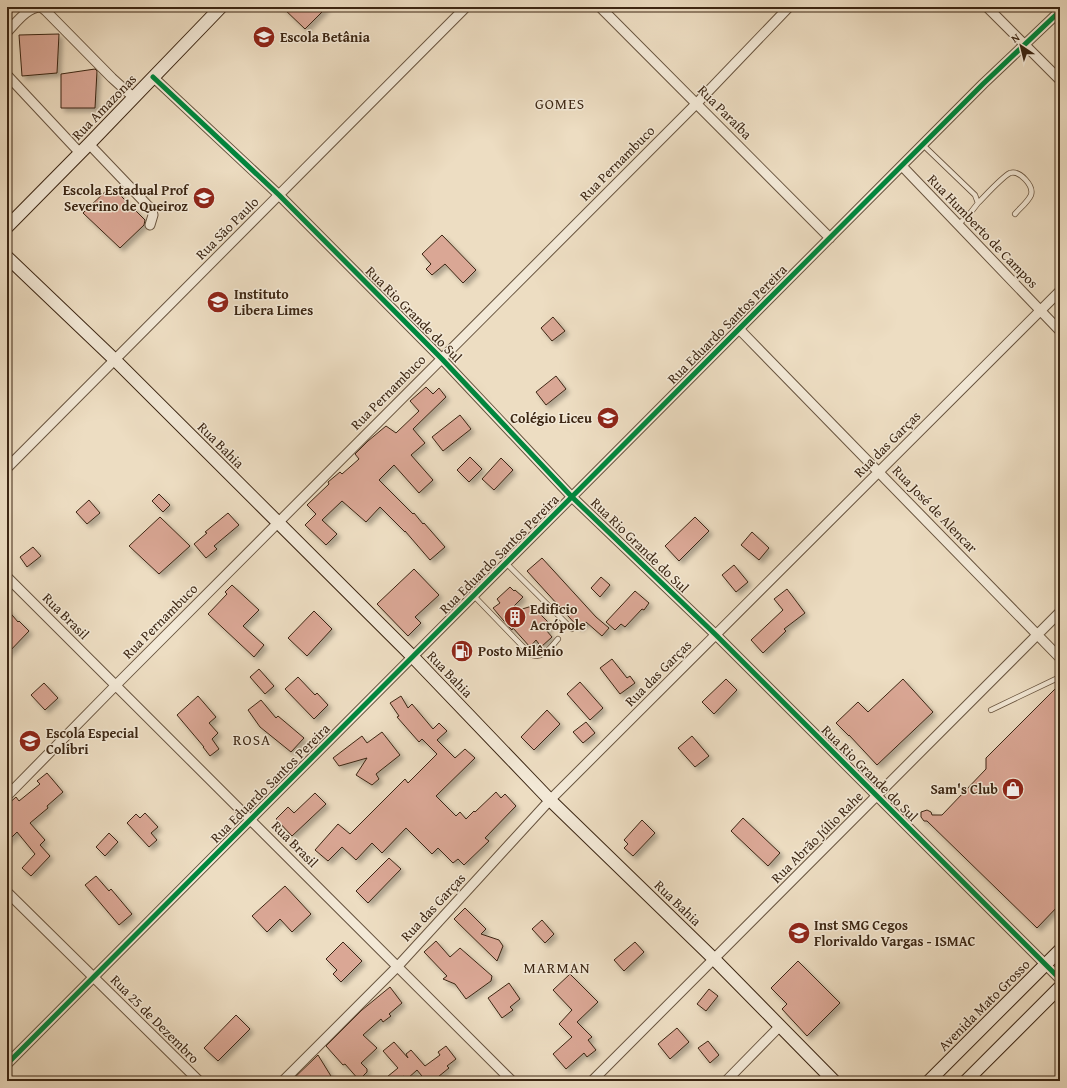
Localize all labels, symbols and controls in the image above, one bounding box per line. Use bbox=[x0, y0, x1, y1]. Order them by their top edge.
school or university icon: Escola Betânia bbox=[251, 24, 277, 50]
north arrow bbox=[1001, 26, 1041, 66]
place label: Escola Betânia bbox=[280, 27, 371, 47]
text: N bbox=[1008, 29, 1023, 46]
street label: Rua Amazonas bbox=[67, 69, 141, 145]
street label: Rua Paraíba bbox=[693, 80, 757, 144]
district label: GOMES bbox=[535, 93, 585, 114]
street label: Rua Pernambuco bbox=[575, 121, 659, 205]
street label: Rua Humberto de Campos bbox=[923, 170, 1043, 292]
place label: Escola Estadual Prof Severino de Queiroz bbox=[63, 180, 190, 216]
school or university icon: Escola Estadual Prof Severino de Queiroz bbox=[191, 185, 217, 211]
street label: Rua São Paulo bbox=[191, 192, 263, 264]
street label: Rua Eduardo Santos Pereira bbox=[663, 259, 792, 388]
street label: Rua Rio Grande do Sul bbox=[361, 261, 467, 367]
place label: Instituto Libera Limes bbox=[234, 284, 313, 320]
school or university icon: Instituto Libera Limes bbox=[205, 289, 231, 315]
street label: Rua Pernambuco bbox=[346, 350, 430, 434]
school or university icon: Colégio Liceu bbox=[595, 405, 621, 431]
street label: Rua das Garças bbox=[849, 406, 925, 482]
place label: Colégio Liceu bbox=[510, 408, 592, 428]
street label: Rua Bahia bbox=[193, 417, 249, 473]
street label: Rua José de Alencar bbox=[888, 461, 982, 557]
street label: Rua Eduardo Santos Pereira bbox=[435, 489, 564, 618]
street label: Rua Rio Grande do Sul bbox=[587, 493, 693, 597]
street label: Rua Pernambuco bbox=[118, 579, 202, 663]
street label: Rua Brasil bbox=[38, 588, 94, 644]
place label: Edificio Acrópole bbox=[530, 599, 586, 635]
building icon: Edificio Acrópole bbox=[502, 604, 528, 630]
street label: Rua das Garças bbox=[620, 635, 696, 711]
fuel station icon: Posto Milênio bbox=[449, 638, 475, 664]
place label: Posto Milênio bbox=[478, 641, 564, 661]
street label: Rua Bahia bbox=[423, 646, 478, 702]
street label: Rua Eduardo Santos Pereira bbox=[206, 718, 335, 847]
street label: Rua Rio Grande do Sul bbox=[817, 720, 923, 826]
place label: Escola Especial Colibri bbox=[46, 723, 139, 759]
school or university icon: Escola Especial Colibri bbox=[17, 728, 43, 754]
district label: ROSA bbox=[233, 729, 271, 750]
shop icon: Sam's Club bbox=[1000, 776, 1026, 802]
place label: Sam's Club bbox=[931, 779, 998, 799]
street label: Rua Abrão Júlio Rahe bbox=[766, 786, 868, 888]
street label: Rua Brasil bbox=[267, 816, 323, 872]
street label: Rua das Garças bbox=[396, 868, 470, 946]
street label: Rua Bahia bbox=[650, 876, 706, 931]
place label: Inst SMG Cegos Florivaldo Vargas - ISMAC bbox=[814, 915, 976, 951]
school or university icon: Inst SMG Cegos Florivaldo Vargas - ISMAC bbox=[786, 920, 812, 946]
street label: Avenida Mato Grosso bbox=[934, 955, 1034, 1055]
district label: MARMAN bbox=[523, 957, 591, 978]
street label: Rua 25 de Dezembro bbox=[106, 970, 204, 1068]

